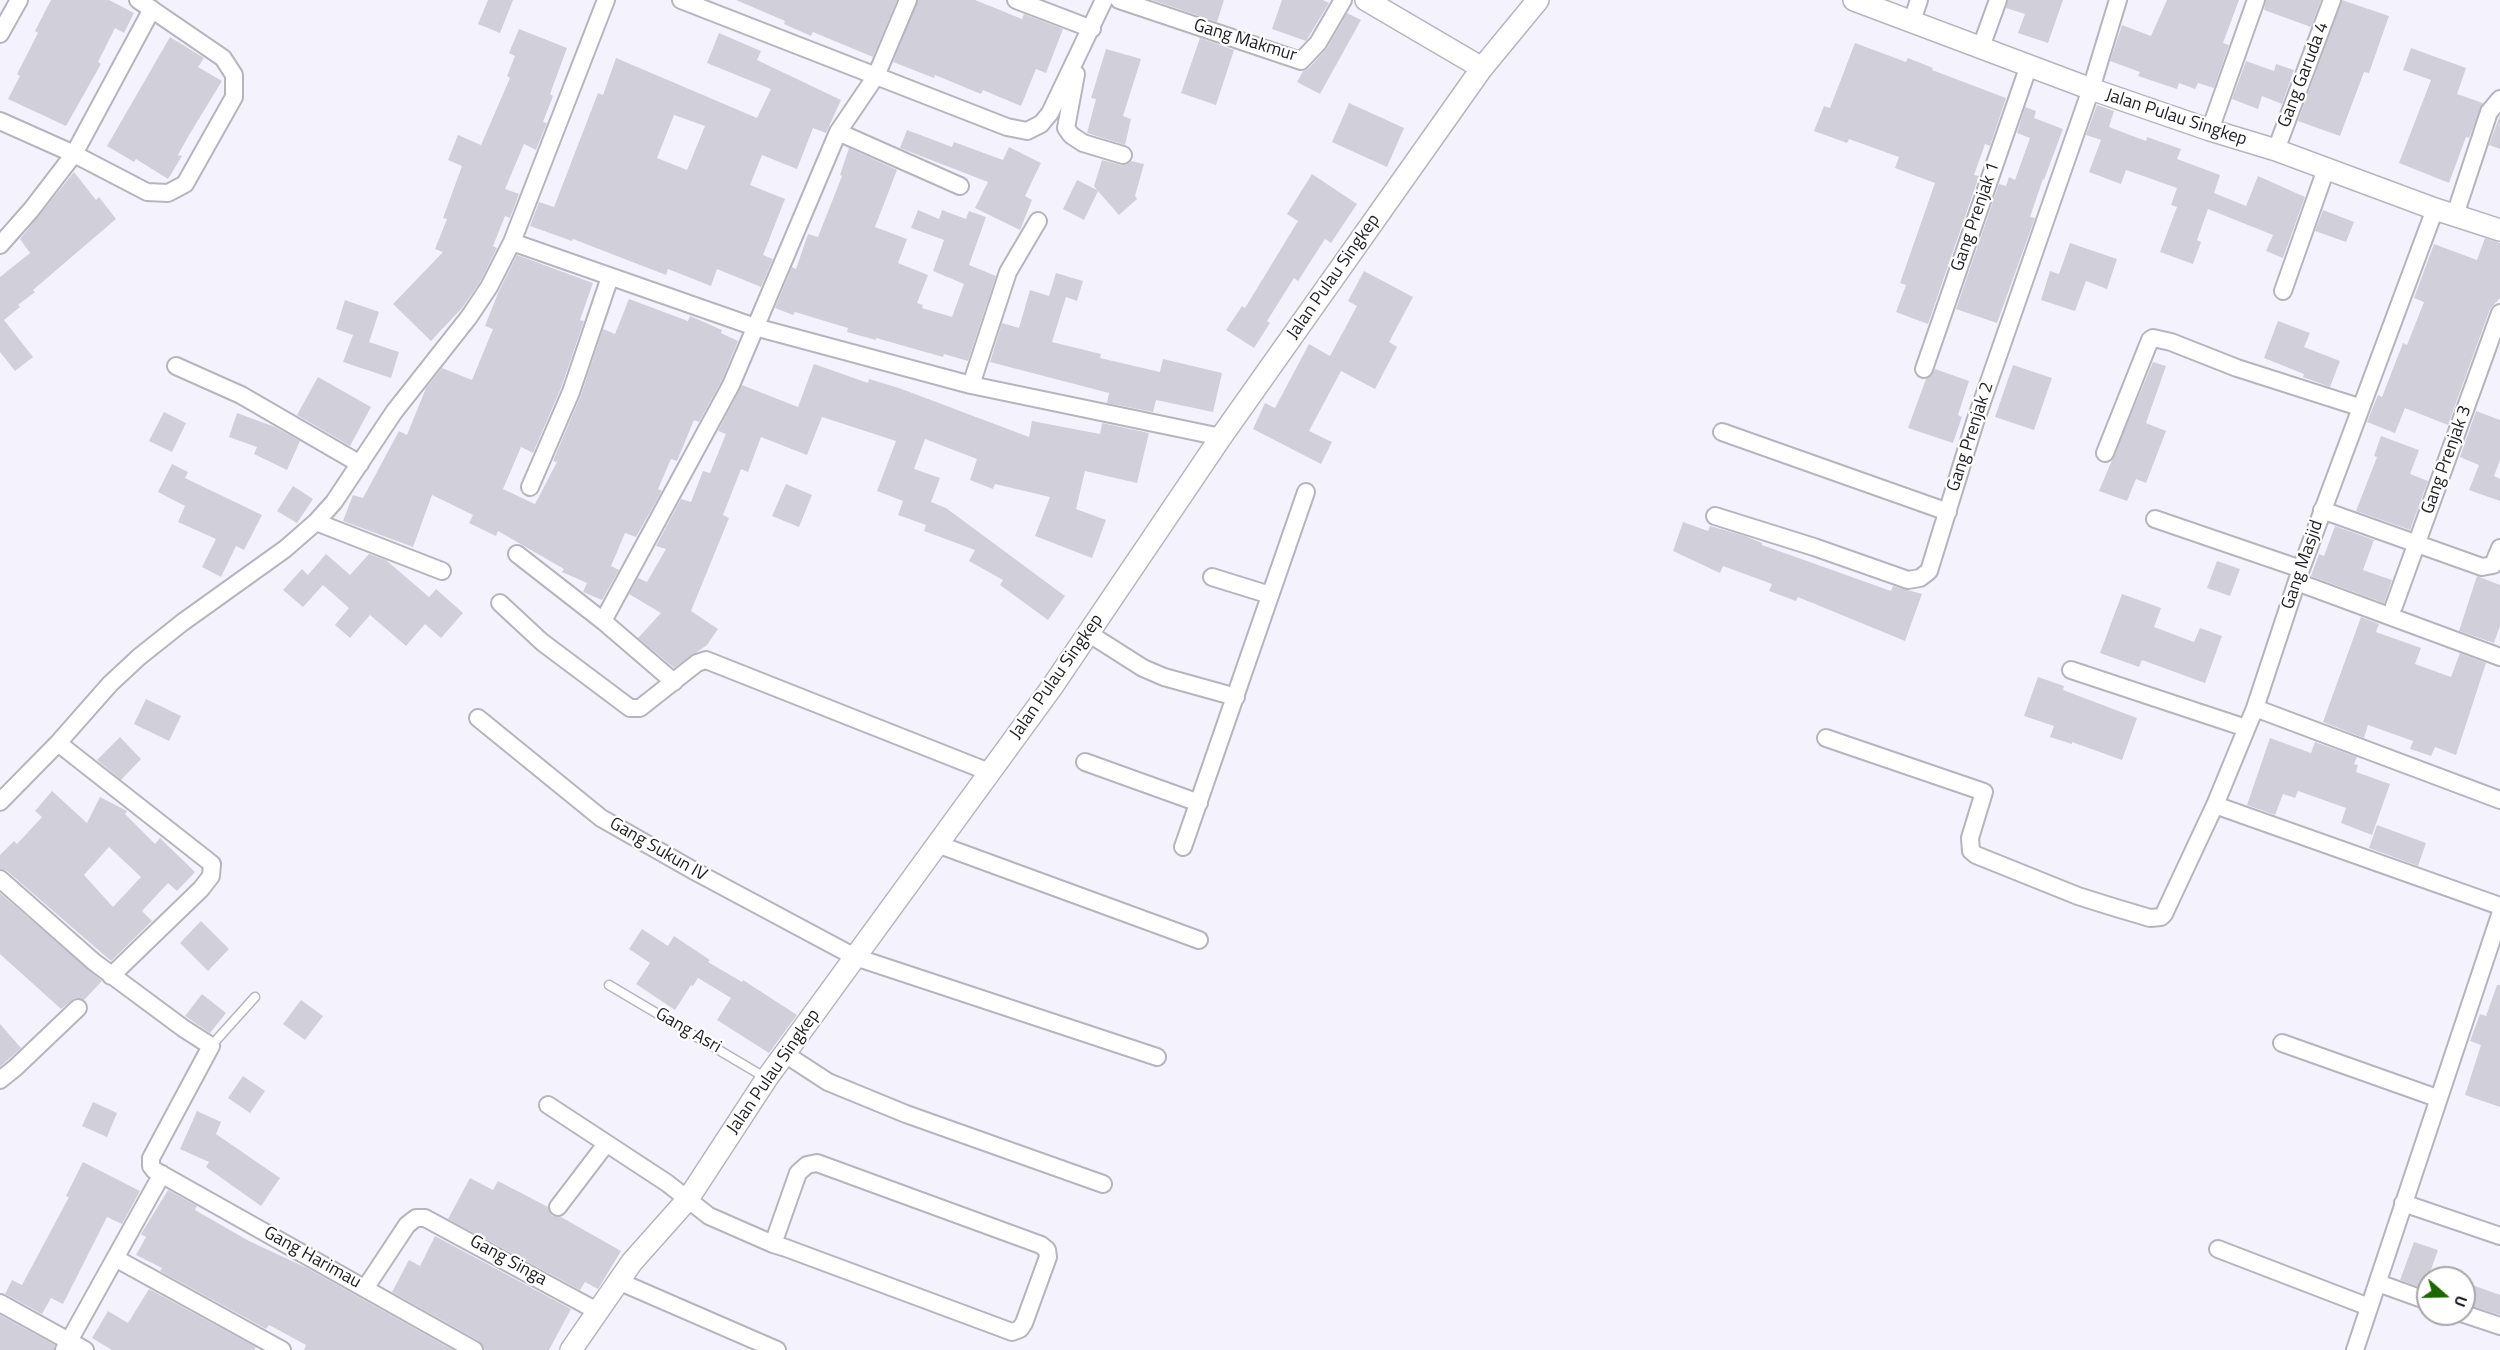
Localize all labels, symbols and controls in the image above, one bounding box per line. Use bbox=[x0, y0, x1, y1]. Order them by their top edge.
street label: Gang Makmur bbox=[1191, 15, 1299, 67]
street label: Gang Garuda 4 bbox=[2274, 19, 2334, 131]
street label: Jalan Pulau Singkep bbox=[2103, 85, 2249, 151]
street label: Gang Prenjak 1 bbox=[1947, 160, 2005, 274]
street label: Jalan Pulau Singkep bbox=[1283, 210, 1385, 344]
street label: Gang Prenjak 2 bbox=[1943, 379, 1999, 495]
street label: Gang Prenjak 3 bbox=[2417, 403, 2477, 517]
street label: Gang Masjid bbox=[2278, 518, 2328, 612]
street label: Jalan Pulau Singkep bbox=[1006, 610, 1108, 744]
street label: Gang Sukun IV bbox=[605, 813, 711, 887]
street label: Gang Asri bbox=[651, 1004, 725, 1058]
street label: Jalan Pulau Singkep bbox=[723, 1005, 825, 1139]
street label: Gang Harimau bbox=[260, 1222, 364, 1294]
street label: Gang Singa bbox=[466, 1231, 550, 1291]
north arrow bbox=[2416, 1266, 2476, 1326]
text: U bbox=[2448, 1292, 2474, 1310]

